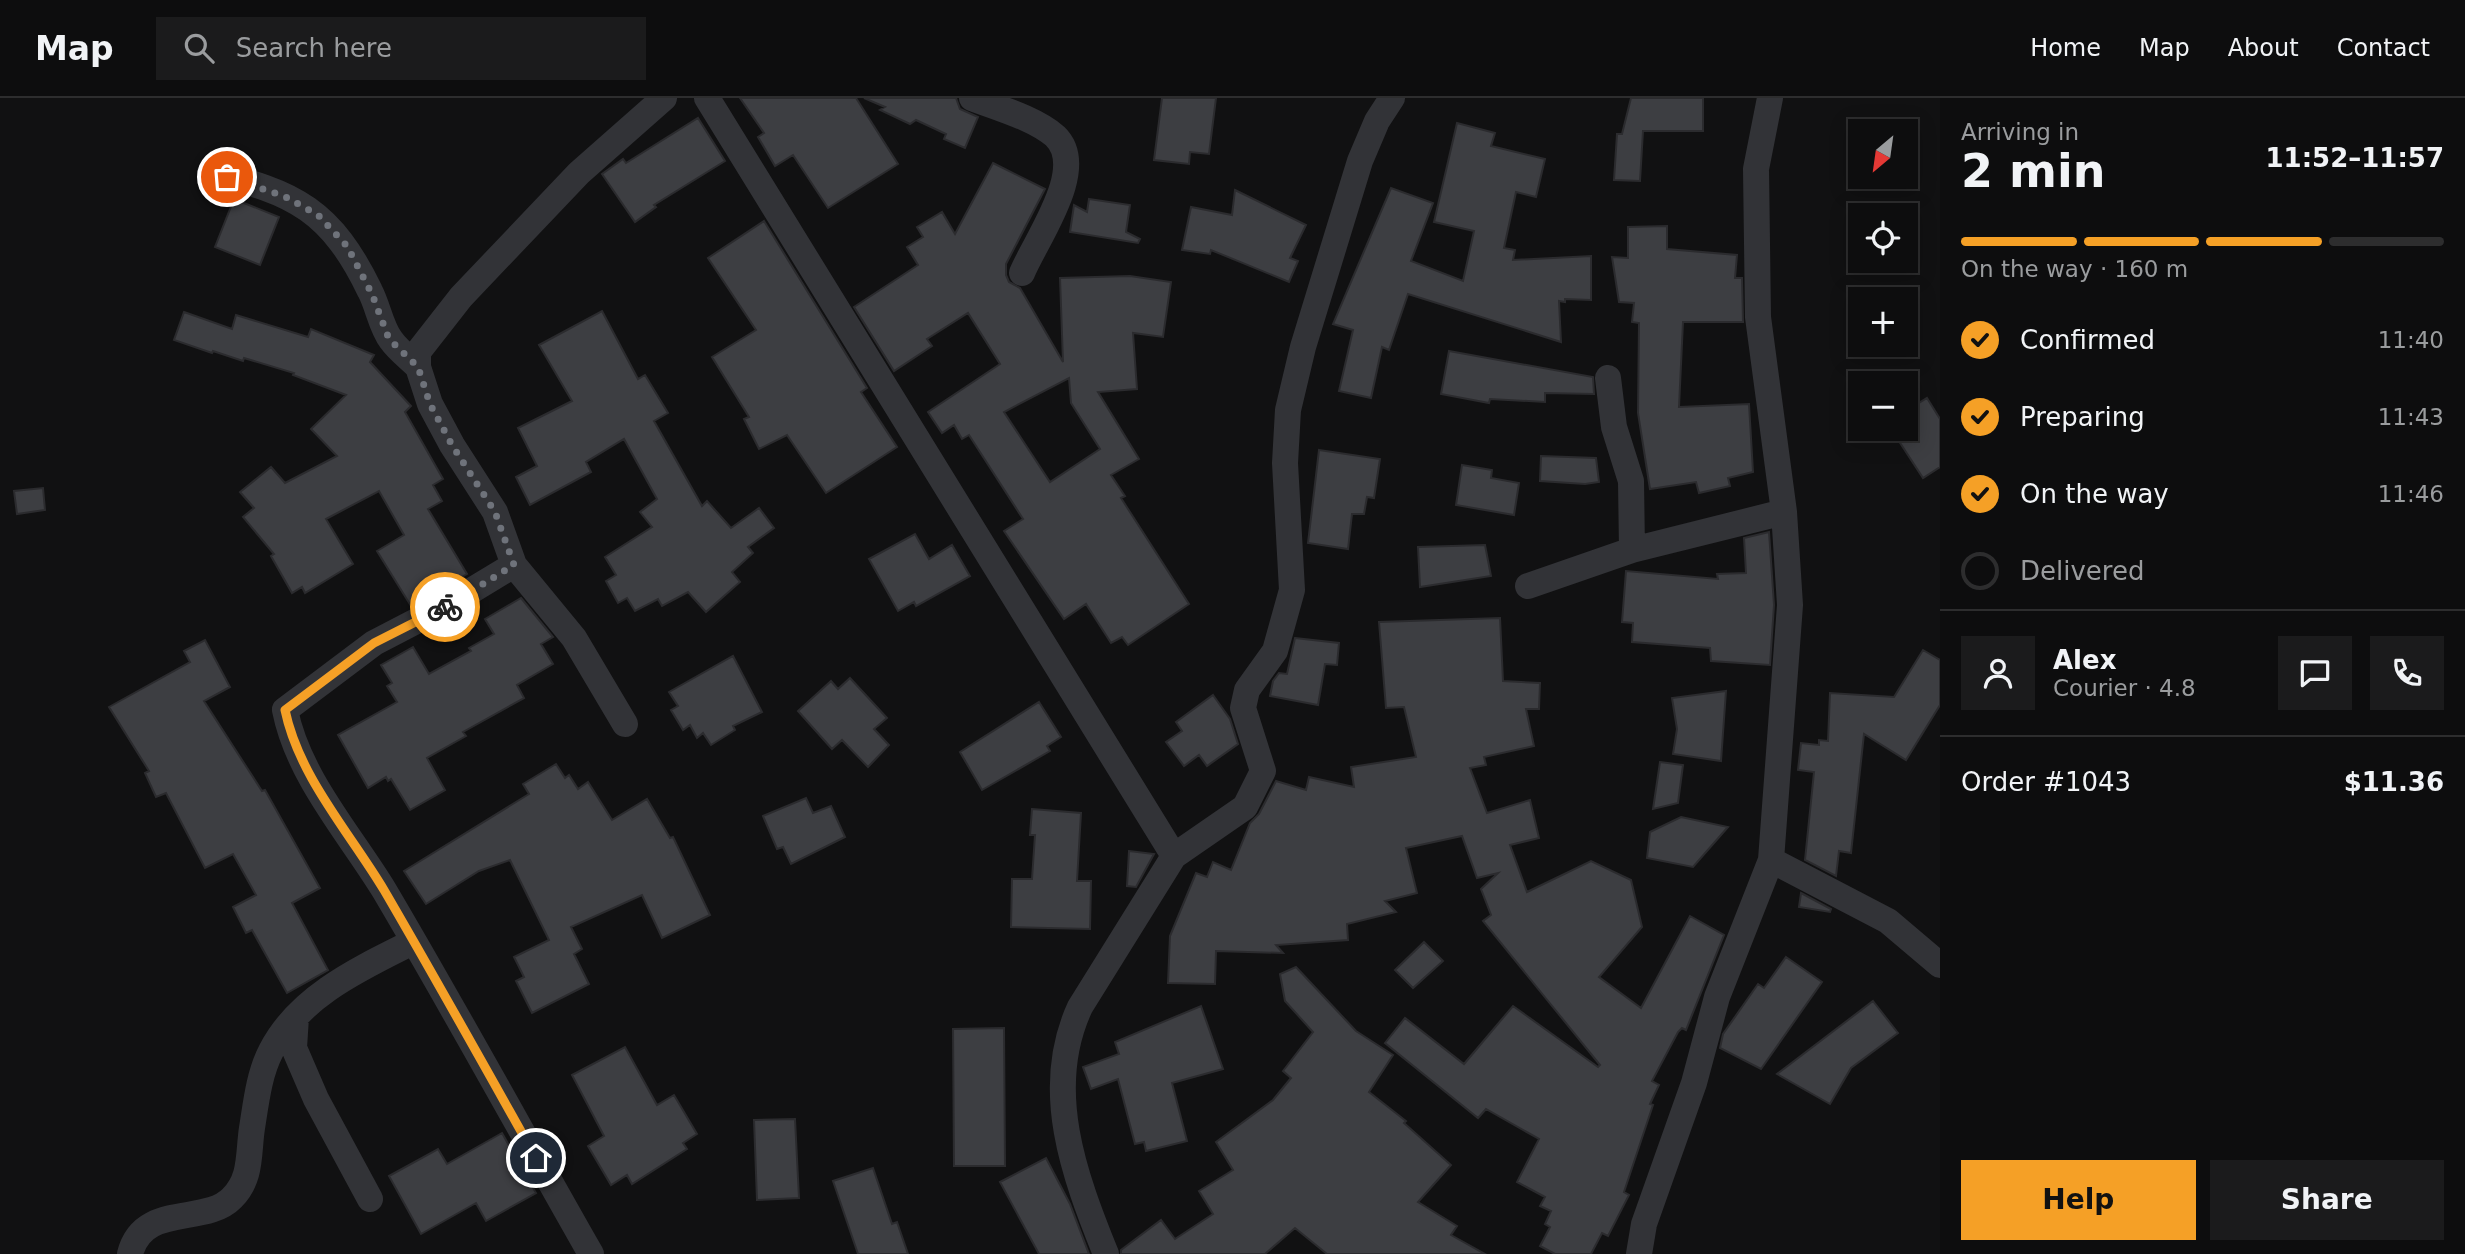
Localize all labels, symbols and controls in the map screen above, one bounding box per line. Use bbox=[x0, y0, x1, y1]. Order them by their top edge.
search box bbox=[156, 17, 646, 80]
text: Map bbox=[35, 29, 114, 68]
icon: search bbox=[180, 29, 218, 67]
text: Search here bbox=[236, 33, 392, 63]
text: Home bbox=[2030, 34, 2101, 62]
text: Map bbox=[2139, 34, 2190, 62]
text: About bbox=[2228, 34, 2299, 62]
text: Contact bbox=[2337, 34, 2430, 62]
north arrow bbox=[1848, 119, 1918, 189]
map controls bbox=[1848, 119, 1918, 441]
text: Arriving in bbox=[1961, 119, 2079, 145]
text: 11:52–11:57 bbox=[2265, 143, 2444, 173]
text: 2 min bbox=[1961, 144, 2105, 198]
pin bbox=[197, 147, 257, 207]
icon: bag bbox=[208, 158, 246, 196]
button: locate bbox=[1848, 203, 1918, 273]
text: On the way · 160 m bbox=[1961, 256, 2188, 282]
button: + bbox=[1848, 287, 1918, 357]
icon: check bbox=[1961, 321, 1999, 359]
text: Confirmed bbox=[2020, 325, 2155, 355]
text: 11:40 bbox=[2378, 327, 2444, 353]
button: − bbox=[1848, 371, 1918, 441]
icon: check bbox=[1961, 398, 1999, 436]
text: Preparing bbox=[2020, 402, 2145, 432]
text: 11:43 bbox=[2378, 404, 2444, 430]
icon: check bbox=[1961, 475, 1999, 513]
text: On the way bbox=[2020, 479, 2169, 509]
text: 11:46 bbox=[2378, 481, 2444, 507]
text: Delivered bbox=[2020, 556, 2144, 586]
courier bbox=[410, 572, 480, 642]
icon: bike bbox=[426, 588, 464, 626]
button: person bbox=[1961, 636, 2035, 710]
button: chat bbox=[2278, 636, 2352, 710]
button: phone bbox=[2370, 636, 2444, 710]
text: Alex bbox=[2053, 645, 2116, 675]
text: Courier · 4.8 bbox=[2053, 675, 2196, 701]
text: Order #1043 bbox=[1961, 767, 2131, 797]
text: $11.36 bbox=[2344, 767, 2444, 797]
pin bbox=[506, 1128, 566, 1188]
icon: home bbox=[517, 1139, 555, 1177]
button: Help bbox=[1961, 1160, 2196, 1240]
button: Share bbox=[2210, 1160, 2444, 1240]

